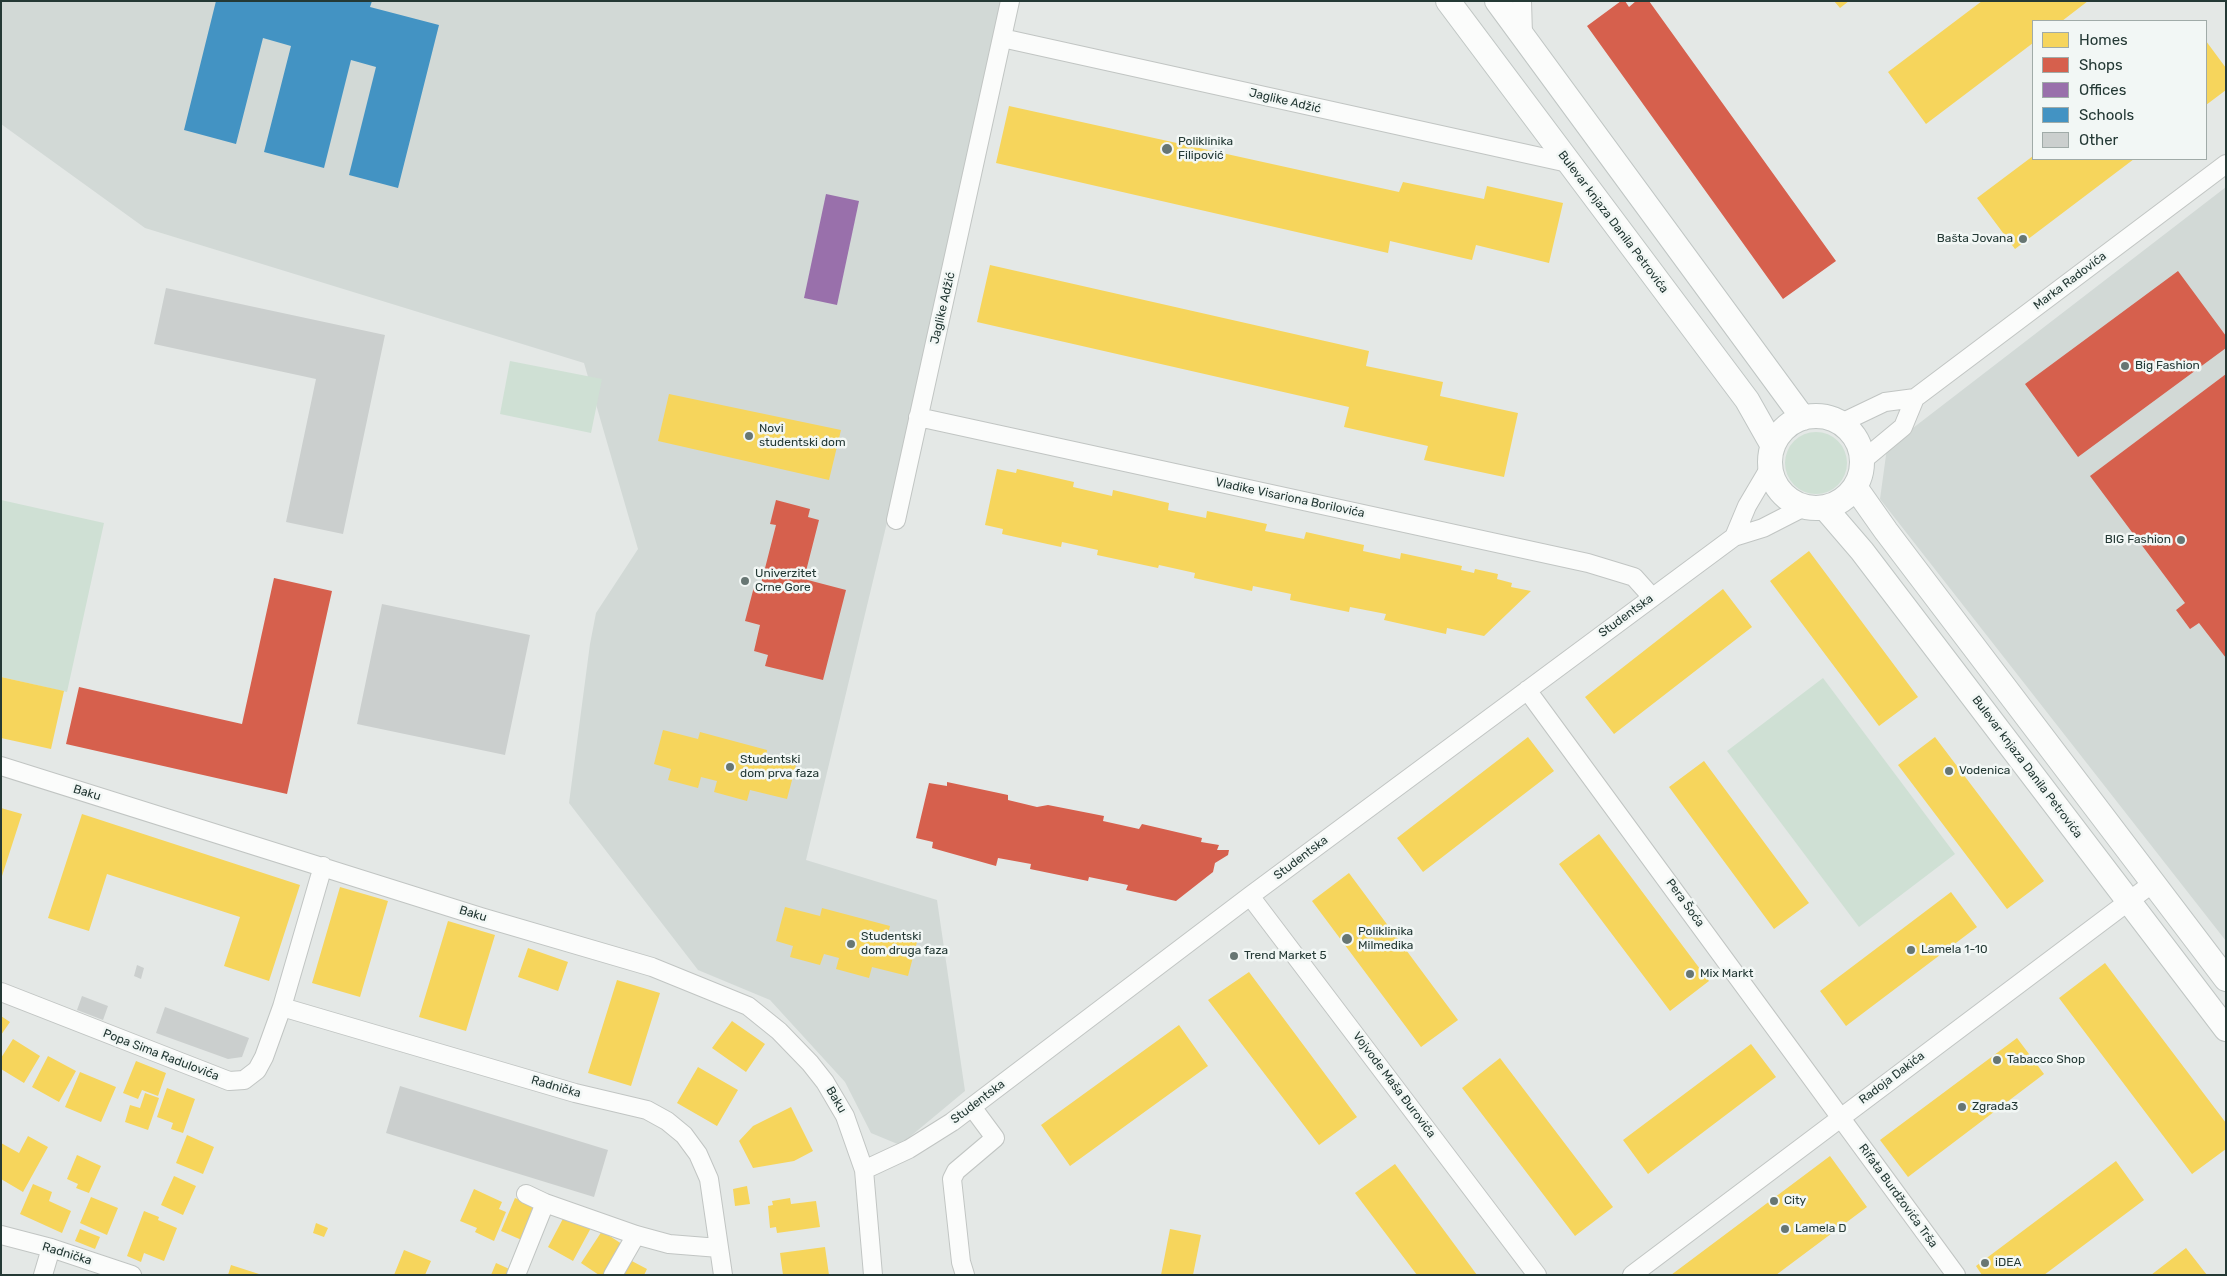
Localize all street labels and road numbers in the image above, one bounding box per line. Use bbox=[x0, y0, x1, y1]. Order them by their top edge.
street label: Jaglike Adžić bbox=[1248, 86, 1322, 116]
street label: Bulevar knjaza Danila Petrovića bbox=[1555, 148, 1671, 296]
street label: Marka Radovića bbox=[2031, 249, 2109, 313]
street label: Jaglike Adžić bbox=[928, 271, 958, 345]
street label: Vladike Visariona Borilovića bbox=[1214, 475, 1366, 521]
street label: Studentska bbox=[1596, 591, 1656, 641]
street label: Bulevar knjaza Danila Petrovića bbox=[1969, 693, 2085, 841]
street label: Baku bbox=[71, 782, 103, 804]
street label: Studentska bbox=[1271, 833, 1331, 883]
street label: Pera Šoća bbox=[1663, 876, 1707, 930]
street label: Baku bbox=[457, 903, 489, 925]
street label: Popa Sima Radulovića bbox=[101, 1026, 221, 1084]
street label: Vojvode Maša Đurovića bbox=[1350, 1029, 1438, 1141]
street label: Radoja Dakića bbox=[1856, 1049, 1928, 1107]
street label: Radnička bbox=[529, 1073, 583, 1101]
street label: Studentska bbox=[948, 1077, 1008, 1127]
street label: Baku bbox=[823, 1084, 849, 1116]
street label: Rifata Burdžovića Trša bbox=[1856, 1141, 1940, 1251]
street label: Radnička bbox=[40, 1240, 94, 1268]

